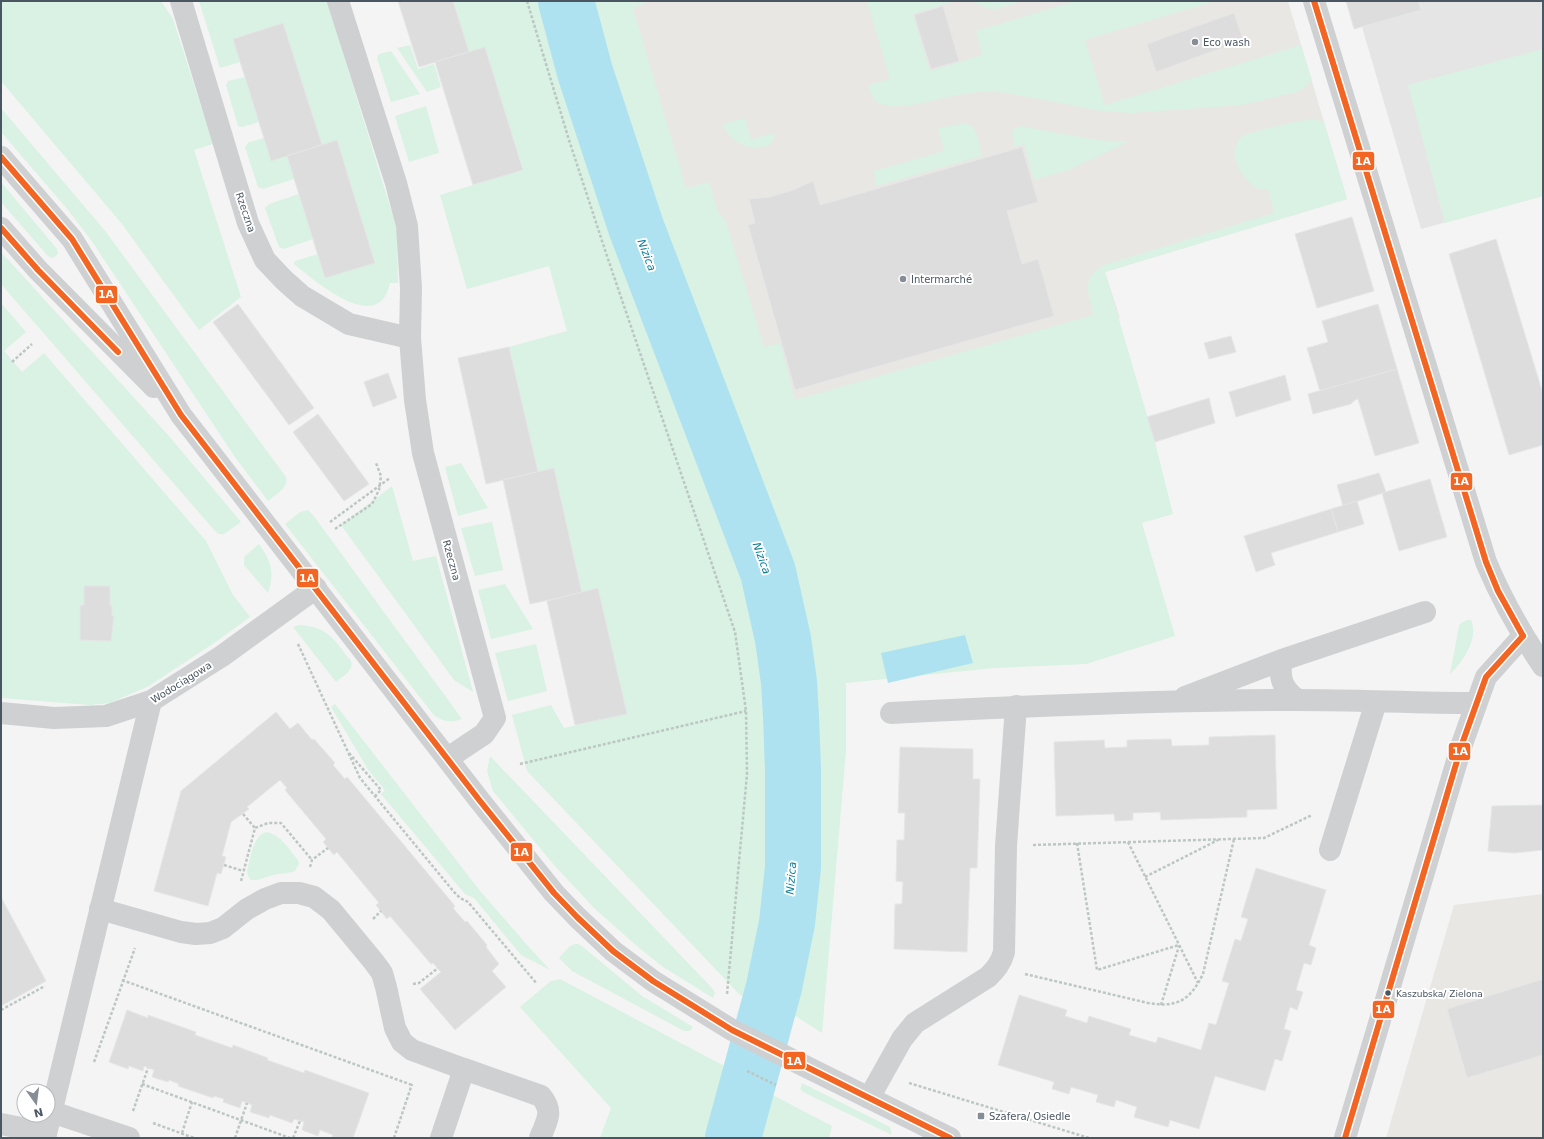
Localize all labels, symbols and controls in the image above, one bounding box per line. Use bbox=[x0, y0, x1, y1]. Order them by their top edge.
marker: Eco wash bbox=[1190, 37, 1200, 47]
place label: Eco wash bbox=[1203, 37, 1250, 48]
line badge: 1A bbox=[1352, 151, 1375, 171]
text: 1A bbox=[1355, 155, 1372, 168]
street label: Rzeczna bbox=[234, 191, 257, 234]
water label: Nizica bbox=[635, 237, 659, 273]
marker: Intermarché bbox=[898, 274, 908, 284]
place label: Intermarché bbox=[911, 274, 972, 285]
line badge: 1A bbox=[95, 285, 118, 304]
text: 1A bbox=[98, 288, 115, 301]
line badge: 1A bbox=[1450, 472, 1473, 491]
text: 1A bbox=[1453, 475, 1470, 488]
street label: Rzeczna bbox=[441, 539, 462, 582]
water label: Nizica bbox=[750, 540, 773, 576]
line badge: 1A bbox=[296, 568, 319, 588]
text: 1A bbox=[299, 572, 316, 585]
street label: Wodociągowa bbox=[149, 659, 213, 705]
line badge: 1A bbox=[1448, 742, 1471, 761]
text: 1A bbox=[1452, 745, 1469, 758]
line badge: 1A bbox=[510, 842, 533, 862]
text: 1A bbox=[513, 846, 530, 859]
water label: Nizica bbox=[784, 861, 799, 895]
marker: Kaszubska/ Zielona bbox=[1383, 988, 1393, 998]
place label: Kaszubska/ Zielona bbox=[1396, 989, 1483, 999]
line badge: 1A bbox=[1372, 1000, 1395, 1019]
text: 1A bbox=[1375, 1003, 1392, 1016]
line badge: 1A bbox=[783, 1051, 806, 1070]
text: 1A bbox=[786, 1055, 803, 1068]
north arrow bbox=[16, 1083, 56, 1123]
text: N bbox=[32, 1105, 44, 1120]
marker: Szafera/ Osiedle bbox=[976, 1111, 986, 1121]
place label: Szafera/ Osiedle bbox=[989, 1111, 1070, 1122]

